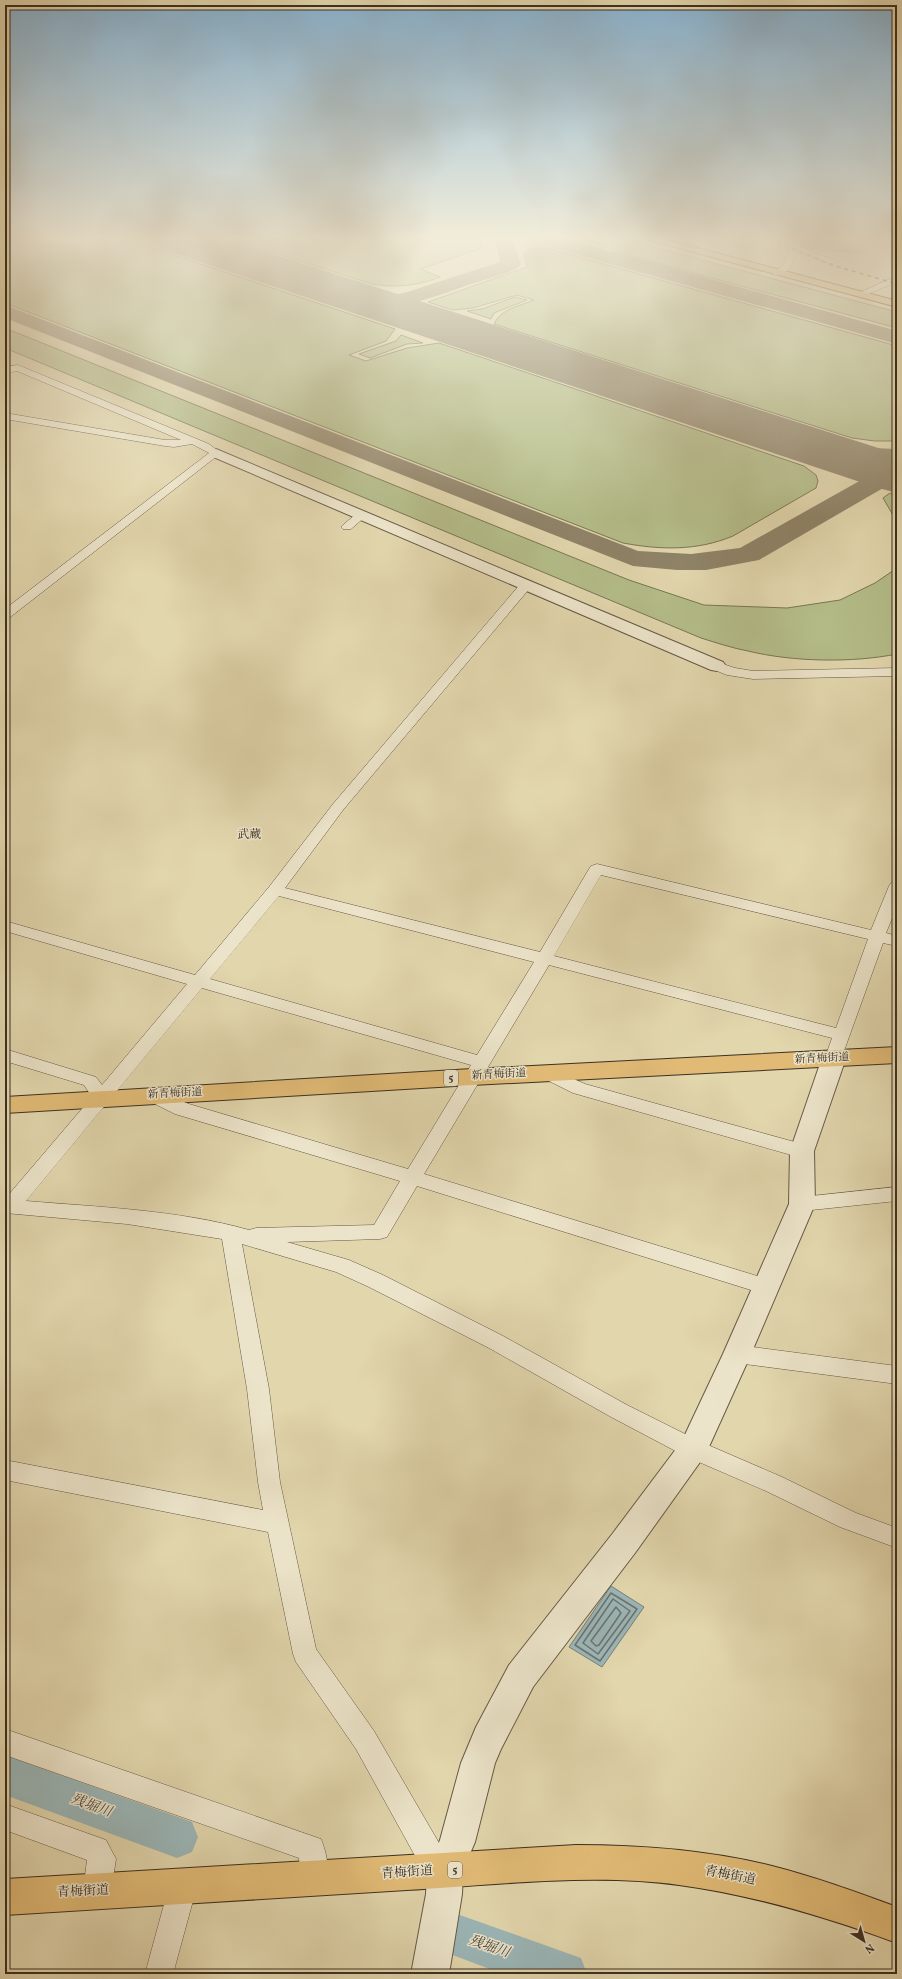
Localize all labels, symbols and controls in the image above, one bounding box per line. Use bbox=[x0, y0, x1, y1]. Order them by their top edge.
district label: 武蔵 bbox=[237, 827, 261, 843]
street label: 新青梅街道 bbox=[794, 1050, 850, 1068]
street label: 新青梅街道 bbox=[471, 1066, 527, 1084]
road number: 5 bbox=[444, 1070, 458, 1086]
street label: 新青梅街道 bbox=[147, 1085, 203, 1103]
water label: 残堀川 bbox=[68, 1790, 116, 1823]
street label: 青梅街道 bbox=[380, 1862, 434, 1884]
road number: 5 bbox=[448, 1862, 462, 1878]
street label: 青梅街道 bbox=[703, 1862, 757, 1890]
street label: 青梅街道 bbox=[57, 1882, 109, 1902]
north arrow bbox=[844, 1921, 884, 1961]
water label: 残堀川 bbox=[466, 1931, 514, 1963]
text: N bbox=[861, 1939, 877, 1956]

